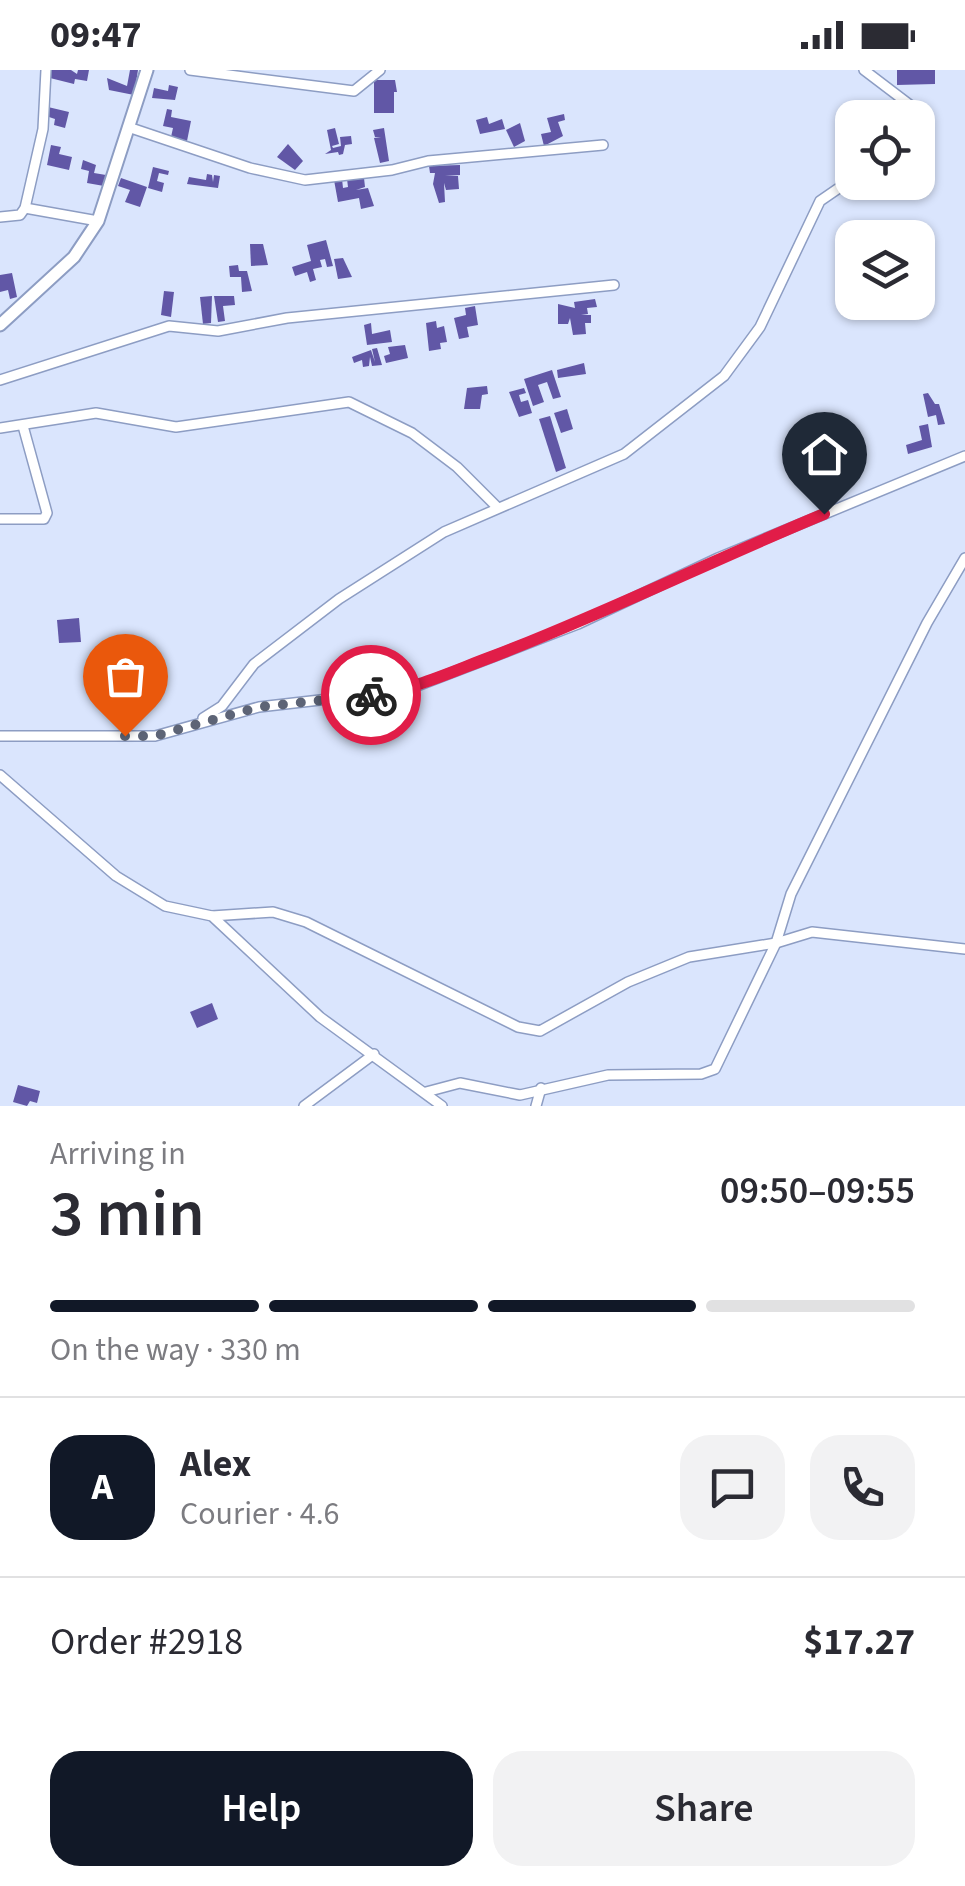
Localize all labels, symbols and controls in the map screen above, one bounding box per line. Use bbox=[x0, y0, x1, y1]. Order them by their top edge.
text: 09:47 bbox=[50, 8, 142, 62]
map controls bbox=[835, 100, 935, 320]
button: locate bbox=[835, 100, 935, 200]
button: layers bbox=[835, 220, 935, 320]
pin bbox=[782, 412, 867, 515]
icon: home bbox=[797, 427, 852, 482]
pin bbox=[83, 634, 168, 737]
courier bbox=[321, 645, 421, 745]
icon: bag bbox=[98, 649, 153, 704]
icon: bike bbox=[344, 668, 399, 723]
text: Arriving in bbox=[50, 1131, 186, 1177]
text: 09:50–09:55 bbox=[720, 1164, 915, 1218]
text: 3 min bbox=[50, 1168, 205, 1261]
text: On the way · 330 m bbox=[50, 1327, 301, 1373]
button: chat bbox=[680, 1435, 785, 1540]
button: phone bbox=[810, 1435, 915, 1540]
text: Alex bbox=[180, 1437, 251, 1491]
text: A bbox=[92, 1460, 113, 1514]
text: Courier · 4.6 bbox=[180, 1491, 340, 1537]
text: Order #2918 bbox=[50, 1615, 243, 1669]
text: $17.27 bbox=[803, 1615, 915, 1669]
button: Help bbox=[50, 1751, 473, 1866]
button: Share bbox=[493, 1751, 915, 1866]

